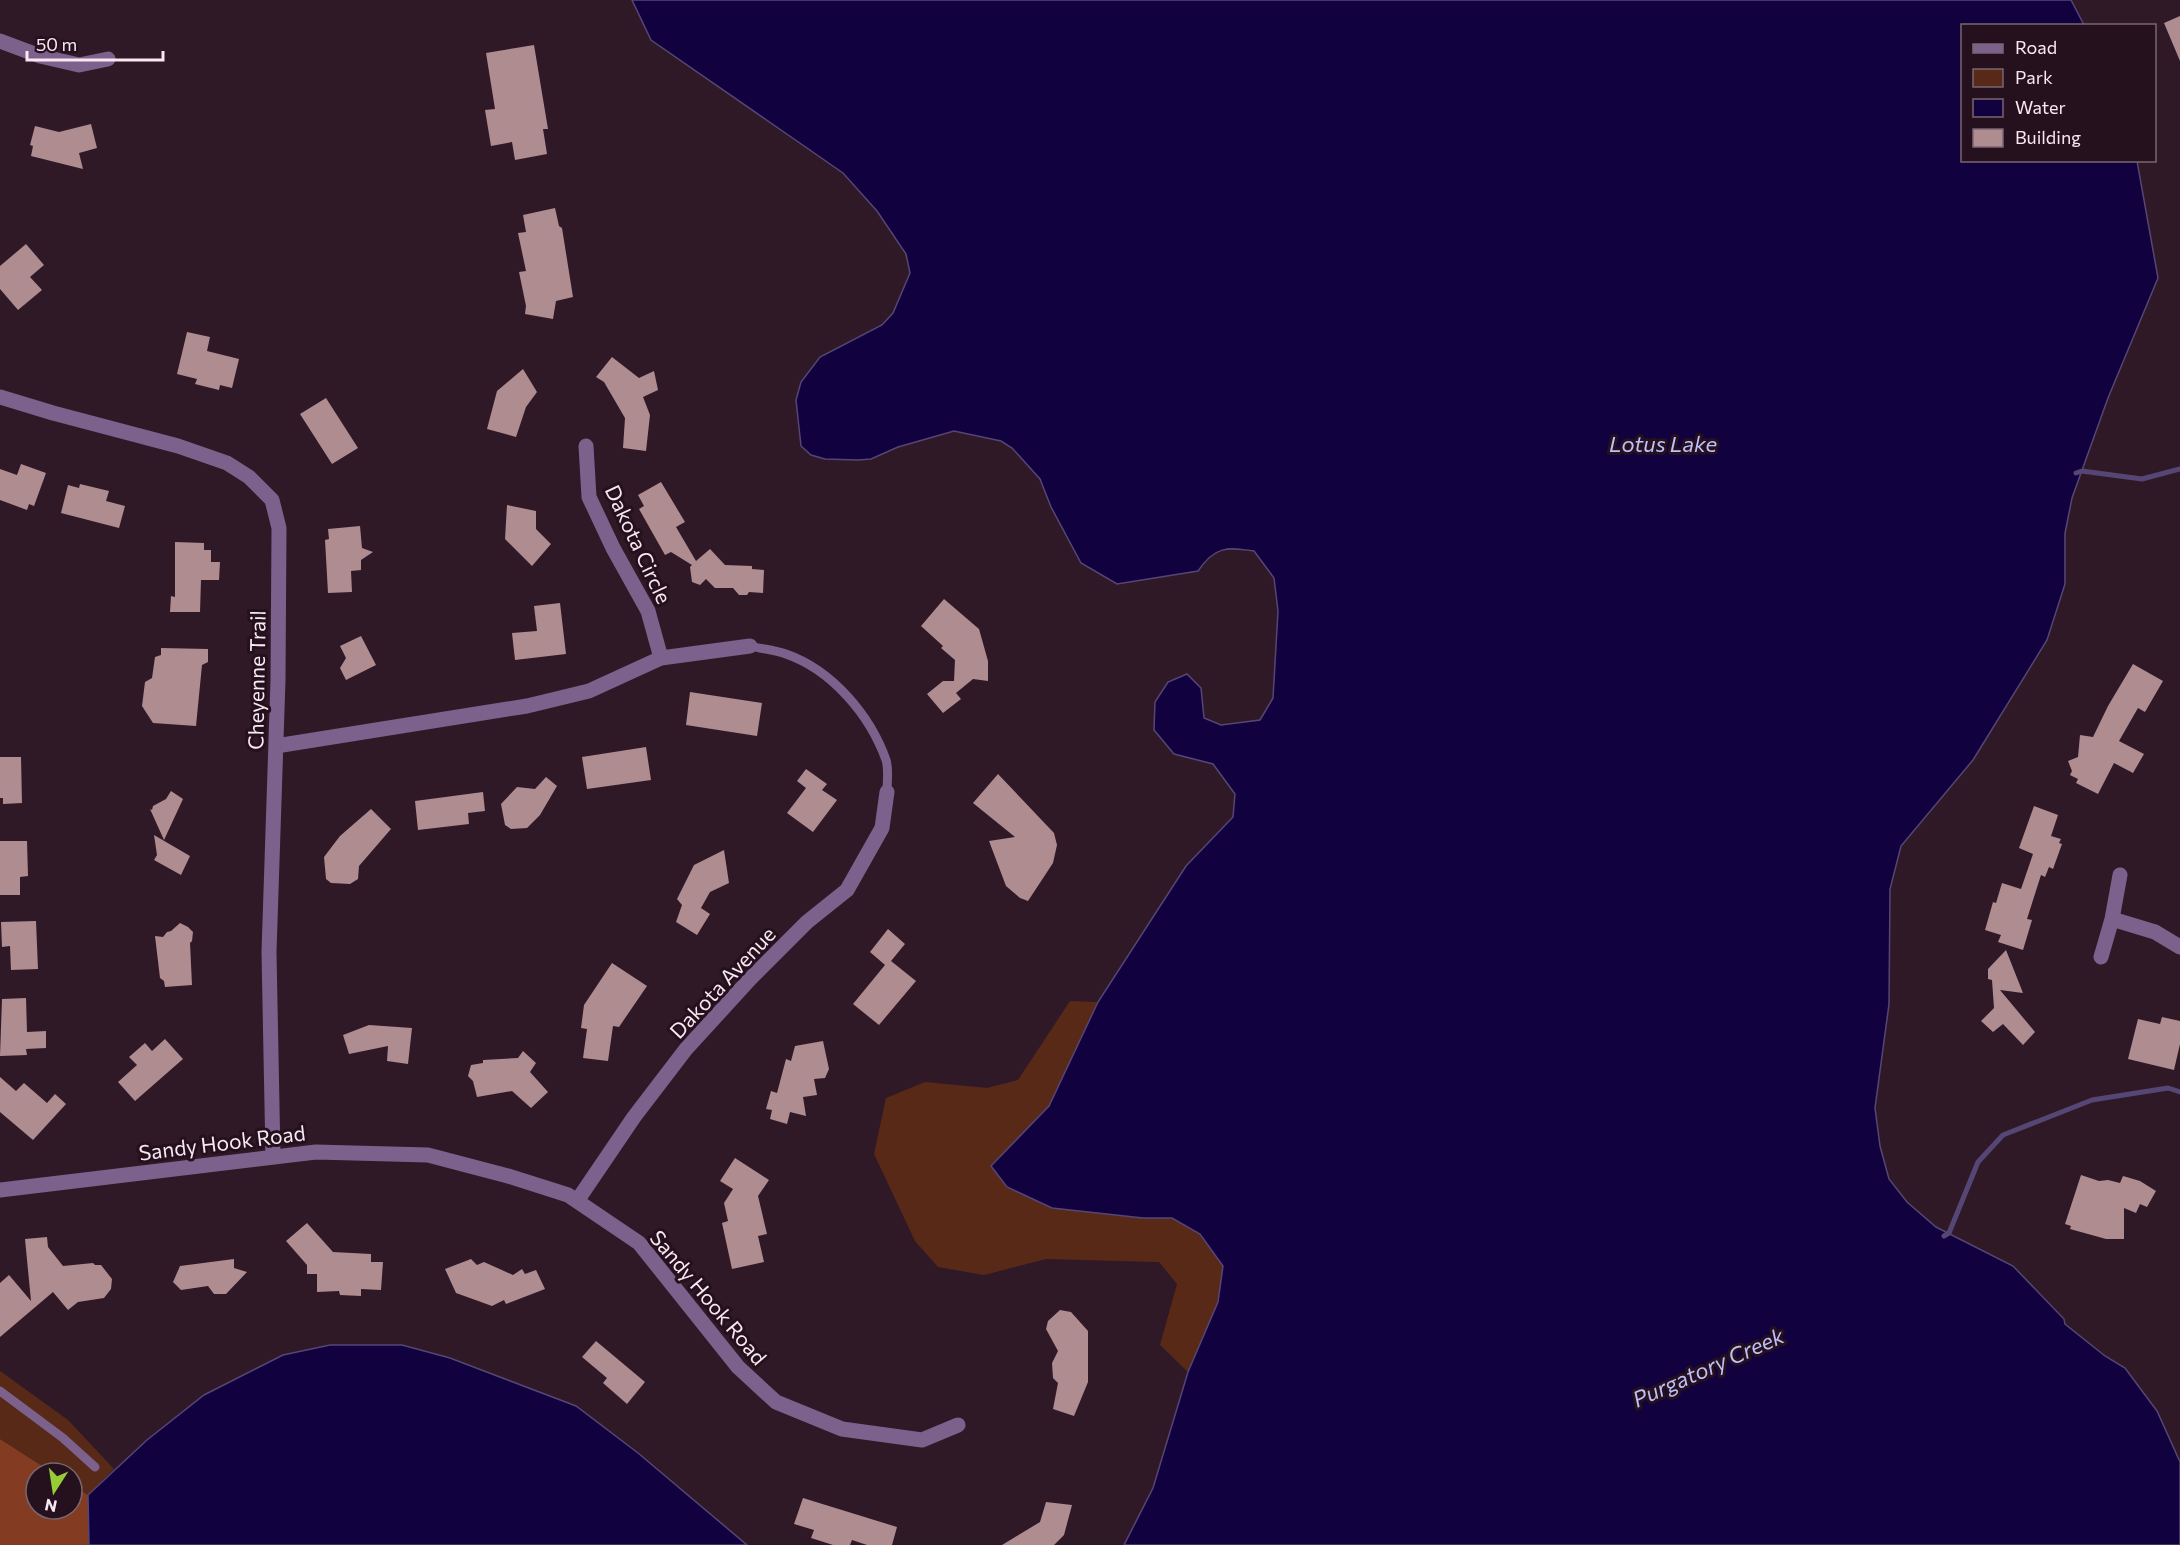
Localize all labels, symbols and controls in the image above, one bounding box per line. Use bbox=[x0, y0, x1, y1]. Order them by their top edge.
scale bar bbox=[27, 24, 164, 62]
legend bbox=[1961, 24, 2156, 162]
text: 50 m bbox=[36, 33, 77, 55]
text: Road bbox=[2015, 36, 2057, 58]
text: Park bbox=[2015, 66, 2053, 88]
text: Water bbox=[2015, 96, 2066, 118]
text: Building bbox=[2015, 126, 2081, 148]
water label: Lotus Lake bbox=[1609, 430, 1717, 457]
street label: Dakota Circle bbox=[601, 481, 677, 607]
street label: Cheyenne Trail bbox=[242, 610, 270, 750]
street label: Dakota Avenue bbox=[664, 921, 780, 1043]
street label: Sandy Hook Road bbox=[137, 1119, 307, 1165]
street label: Sandy Hook Road bbox=[646, 1225, 772, 1369]
water label: Purgatory Creek bbox=[1628, 1321, 1789, 1413]
north arrow bbox=[24, 1461, 84, 1521]
text: N bbox=[43, 1496, 59, 1517]

